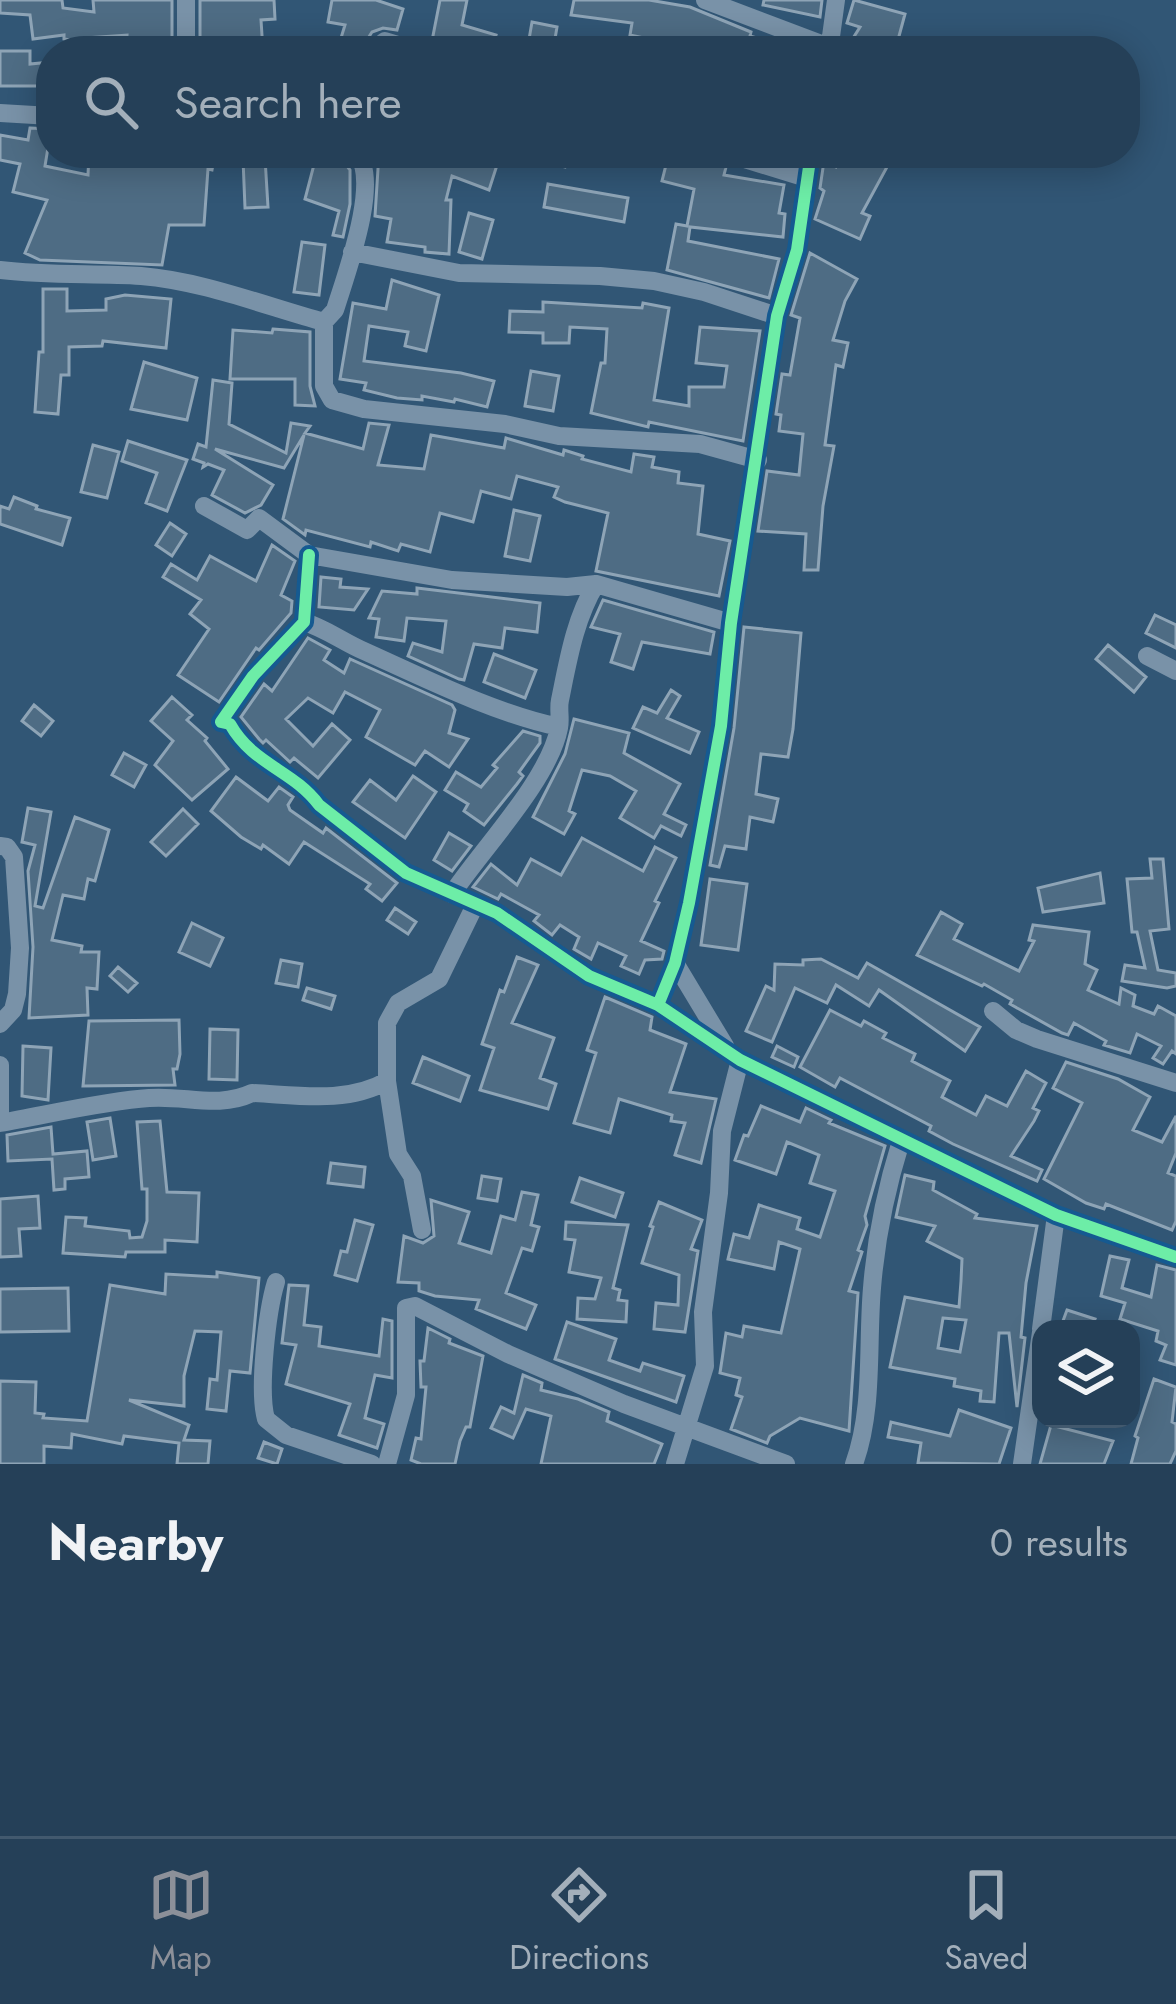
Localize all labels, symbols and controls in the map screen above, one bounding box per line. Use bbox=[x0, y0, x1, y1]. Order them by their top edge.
search box bbox=[36, 36, 1140, 168]
icon: search bbox=[78, 69, 144, 135]
text: Search here bbox=[174, 70, 402, 135]
map controls bbox=[1032, 1320, 1140, 1428]
button: layers bbox=[1032, 1320, 1140, 1428]
text: Nearby bbox=[48, 1505, 223, 1579]
text: 0 results bbox=[990, 1514, 1128, 1571]
tab: Map bbox=[148, 1862, 214, 1981]
tab: Directions bbox=[509, 1862, 649, 1981]
tab: Saved bbox=[945, 1862, 1028, 1981]

